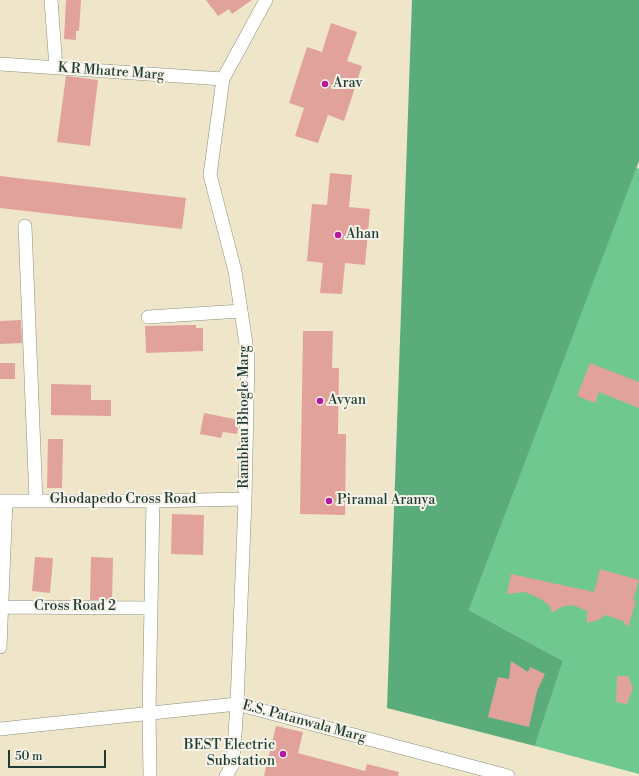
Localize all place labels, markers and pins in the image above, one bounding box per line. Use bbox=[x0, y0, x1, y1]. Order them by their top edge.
place label: Arav bbox=[333, 76, 363, 92]
marker: Arav bbox=[320, 79, 330, 89]
place label: Ahan bbox=[346, 227, 379, 243]
marker: Ahan bbox=[333, 230, 343, 240]
place label: Avyan bbox=[328, 393, 366, 409]
marker: Avyan bbox=[315, 396, 325, 406]
place label: Piramal Aranya bbox=[337, 493, 435, 509]
marker: Piramal Aranya bbox=[324, 496, 334, 506]
place label: BEST Electric Substation bbox=[184, 738, 275, 770]
marker: BEST Electric Substation bbox=[278, 749, 288, 759]

